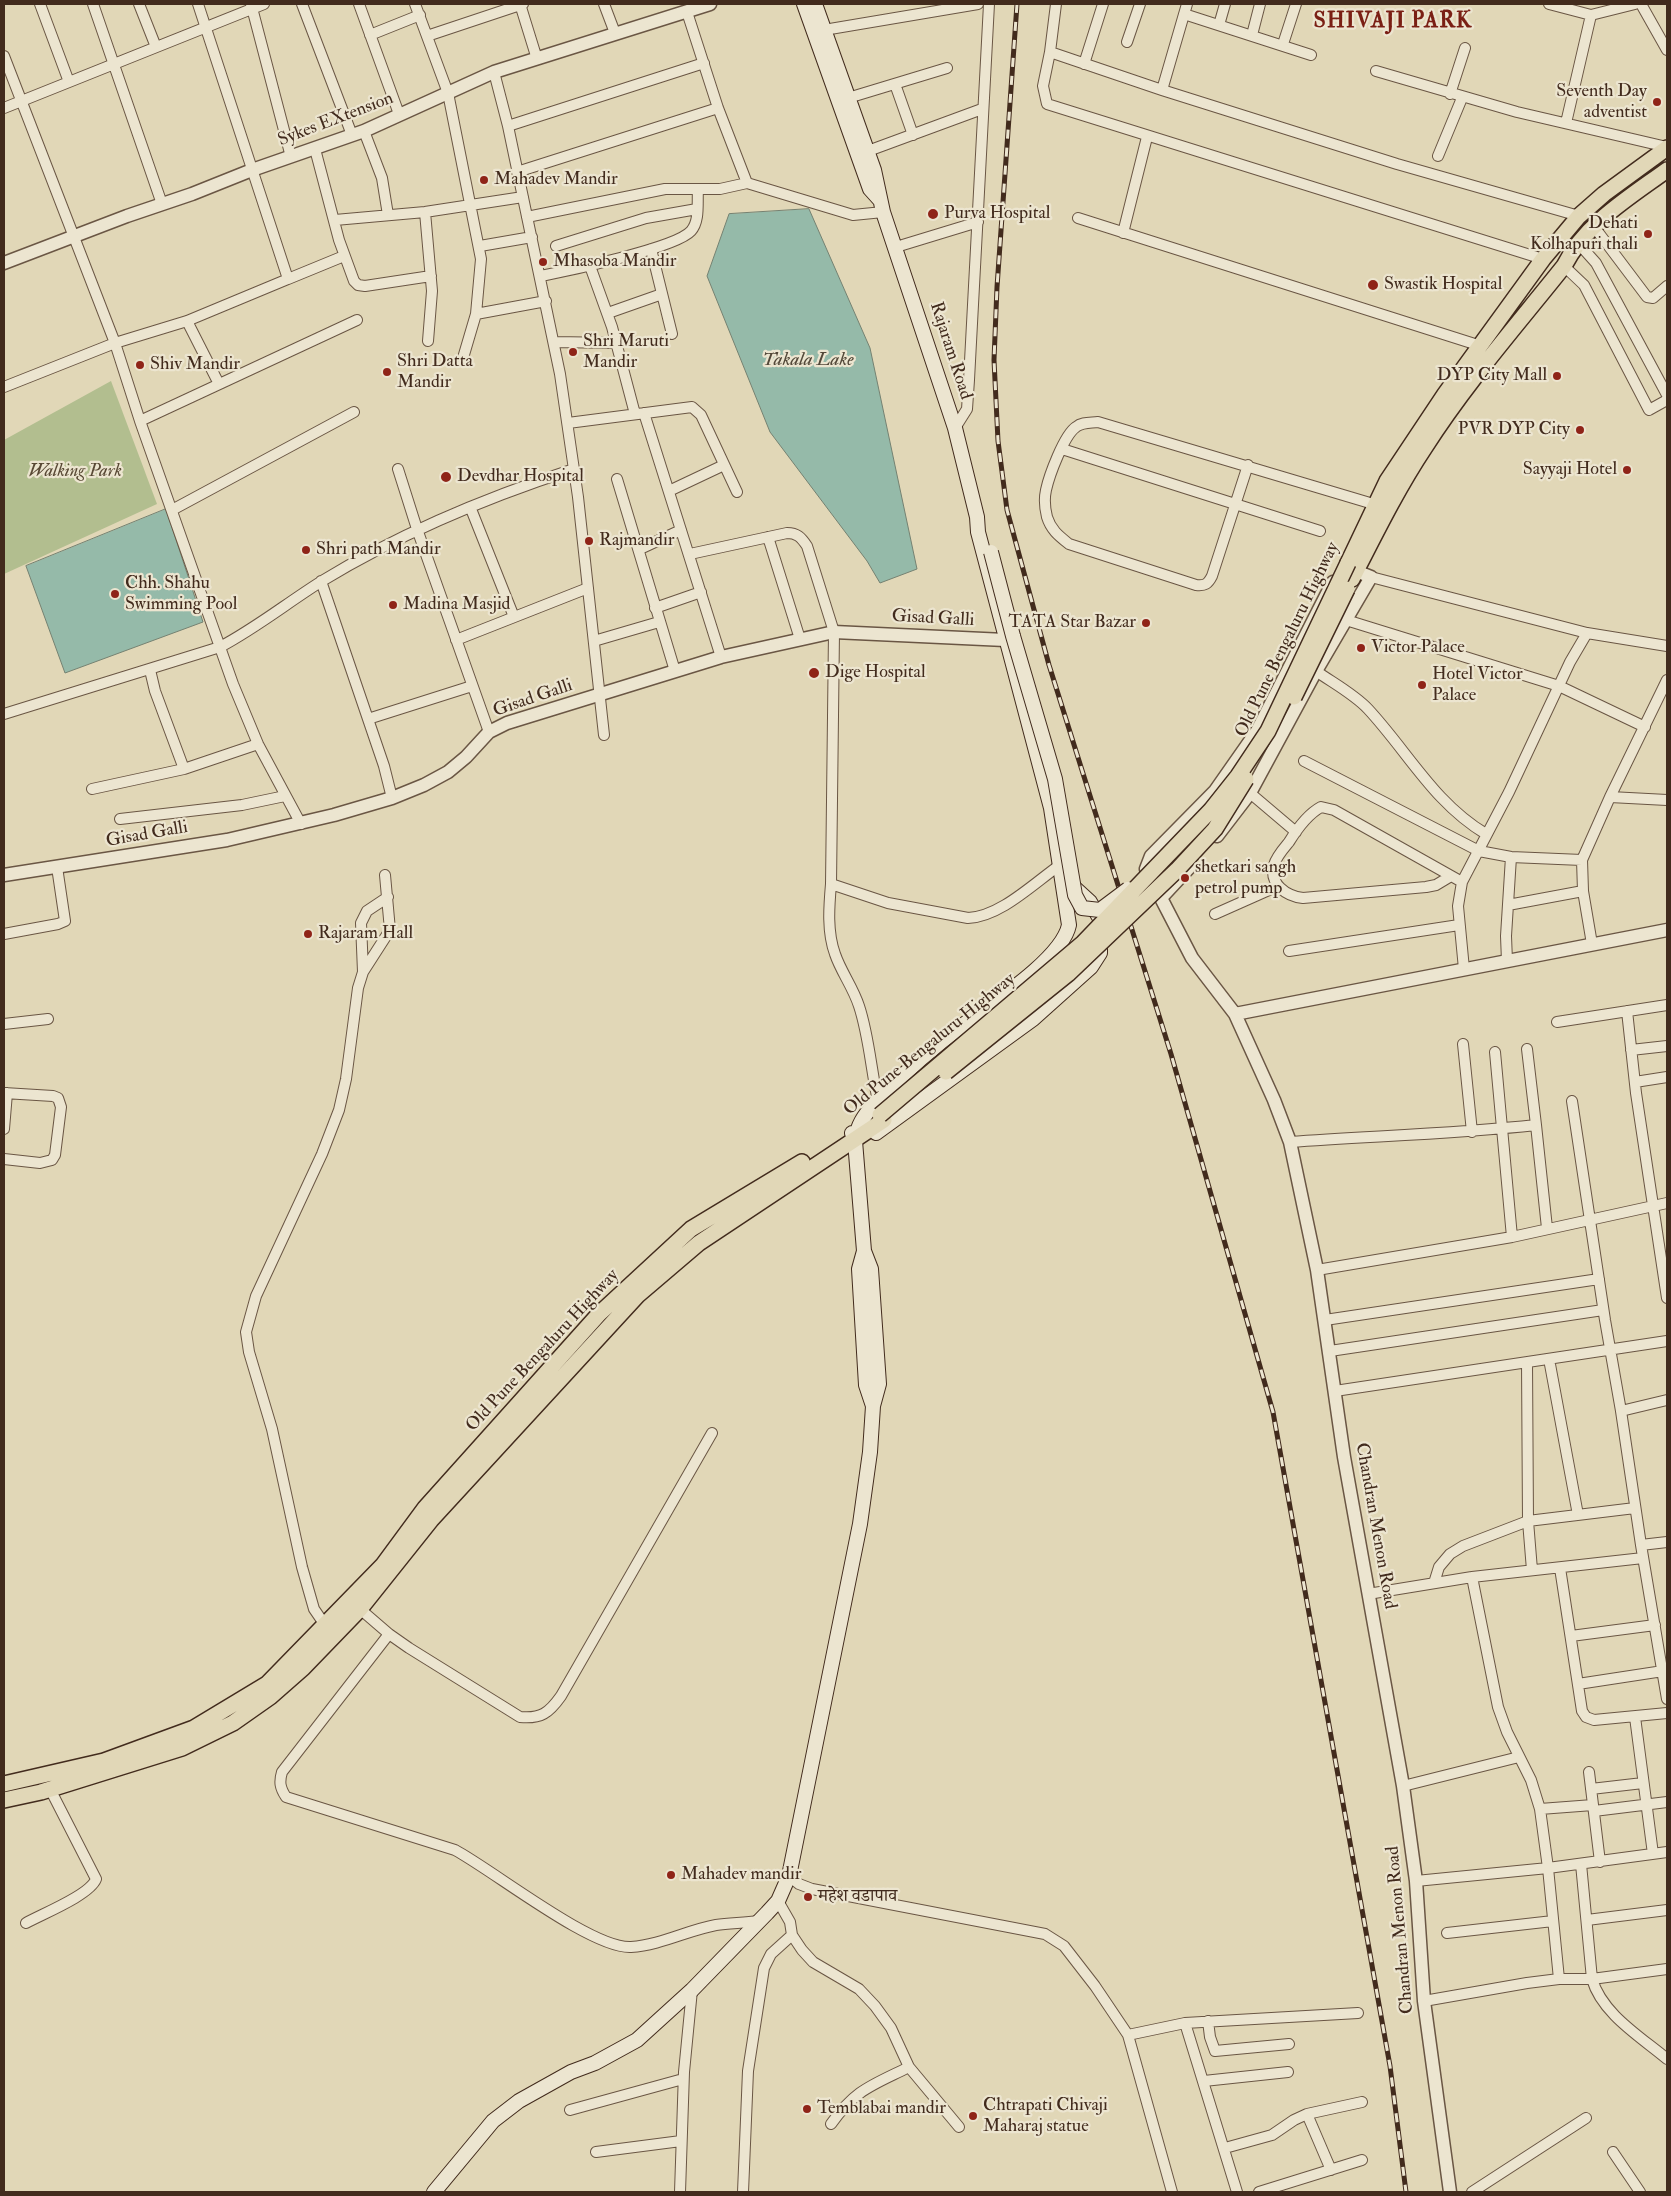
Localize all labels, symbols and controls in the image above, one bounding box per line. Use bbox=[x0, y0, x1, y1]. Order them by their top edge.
district label: SHIVAJI PARK bbox=[1312, 9, 1474, 35]
place label: Seventh Day adventist bbox=[1556, 81, 1647, 124]
street label: Sykes EXtension bbox=[275, 88, 397, 152]
marker: Seventh Day adventist bbox=[1651, 96, 1663, 108]
place label: Mahadev Mandir bbox=[494, 169, 618, 191]
marker: Mahadev Mandir bbox=[478, 174, 490, 186]
place label: Purva Hospital bbox=[944, 203, 1050, 225]
marker: Purva Hospital bbox=[926, 207, 940, 221]
place label: Dehati Kolhapuri thali bbox=[1530, 213, 1638, 255]
marker: Dehati Kolhapuri thali bbox=[1642, 228, 1654, 240]
place label: Mhasoba Mandir bbox=[553, 251, 676, 273]
marker: Mhasoba Mandir bbox=[537, 256, 549, 268]
place label: Swastik Hospital bbox=[1384, 274, 1502, 296]
marker: Swastik Hospital bbox=[1366, 278, 1380, 292]
street label: Rajaram Road bbox=[924, 299, 976, 403]
place label: Shri Maruti Mandir bbox=[583, 331, 669, 374]
marker: Shri Maruti Mandir bbox=[567, 346, 579, 358]
water label: Takala Lake bbox=[762, 350, 854, 372]
place label: Shri Datta Mandir bbox=[397, 351, 473, 394]
place label: Shiv Mandir bbox=[150, 354, 240, 376]
marker: Shiv Mandir bbox=[134, 359, 146, 371]
place label: DYP City Mall bbox=[1437, 365, 1547, 387]
marker: Shri Datta Mandir bbox=[381, 366, 393, 378]
marker: DYP City Mall bbox=[1551, 370, 1563, 382]
place label: PVR DYP City bbox=[1458, 419, 1570, 441]
marker: PVR DYP City bbox=[1574, 424, 1586, 436]
place label: Sayyaji Hotel bbox=[1523, 459, 1617, 481]
park label: Walking Park bbox=[28, 461, 122, 483]
marker: Sayyaji Hotel bbox=[1621, 464, 1633, 476]
place label: Devdhar Hospital bbox=[457, 466, 584, 488]
marker: Devdhar Hospital bbox=[439, 470, 453, 484]
place label: Rajmandir bbox=[599, 530, 674, 552]
marker: Rajmandir bbox=[583, 535, 595, 547]
place label: Shri path Mandir bbox=[316, 539, 441, 561]
street label: Old Pune Bengaluru Highway bbox=[1231, 539, 1345, 741]
marker: Shri path Mandir bbox=[300, 544, 312, 556]
place label: Chh. Shahu Swimming Pool bbox=[125, 573, 237, 616]
marker: Chh. Shahu Swimming Pool bbox=[109, 588, 121, 600]
place label: Madina Masjid bbox=[403, 594, 510, 616]
marker: Madina Masjid bbox=[387, 599, 399, 611]
street label: Gisad Galli bbox=[891, 606, 975, 632]
place label: TATA Star Bazar bbox=[1009, 612, 1136, 634]
marker: TATA Star Bazar bbox=[1140, 617, 1152, 629]
place label: Victor Palace bbox=[1371, 637, 1465, 659]
marker: Victor Palace bbox=[1355, 642, 1367, 654]
place label: Dige Hospital bbox=[825, 662, 926, 684]
place label: Hotel Victor Palace bbox=[1432, 664, 1523, 706]
marker: Dige Hospital bbox=[807, 666, 821, 680]
street label: Gisad Galli bbox=[490, 675, 576, 723]
marker: Hotel Victor Palace bbox=[1416, 679, 1428, 691]
street label: Gisad Galli bbox=[104, 817, 190, 853]
place label: shetkari sangh petrol pump bbox=[1195, 857, 1296, 900]
marker: shetkari sangh petrol pump bbox=[1179, 872, 1191, 884]
place label: Rajaram Hall bbox=[318, 923, 413, 945]
marker: Rajaram Hall bbox=[302, 928, 314, 940]
street label: Old Pune Bengaluru Highway bbox=[840, 969, 1020, 1121]
street label: Old Pune Bengaluru Highway bbox=[462, 1265, 624, 1437]
street label: Chandran Menon Road bbox=[1350, 1441, 1400, 1611]
street label: Chandran Menon Road bbox=[1383, 1845, 1419, 2015]
place label: Mahadev mandir bbox=[681, 1864, 801, 1886]
marker: Mahadev mandir bbox=[665, 1869, 677, 1881]
place label: महेश वडापाव bbox=[818, 1886, 897, 1908]
marker: महेश वडापाव bbox=[802, 1891, 814, 1903]
place label: Chtrapati Chivaji Maharaj statue bbox=[983, 2095, 1108, 2138]
place label: Temblabai mandir bbox=[817, 2098, 946, 2120]
marker: Temblabai mandir bbox=[801, 2103, 813, 2115]
marker: Chtrapati Chivaji Maharaj statue bbox=[967, 2110, 979, 2122]

